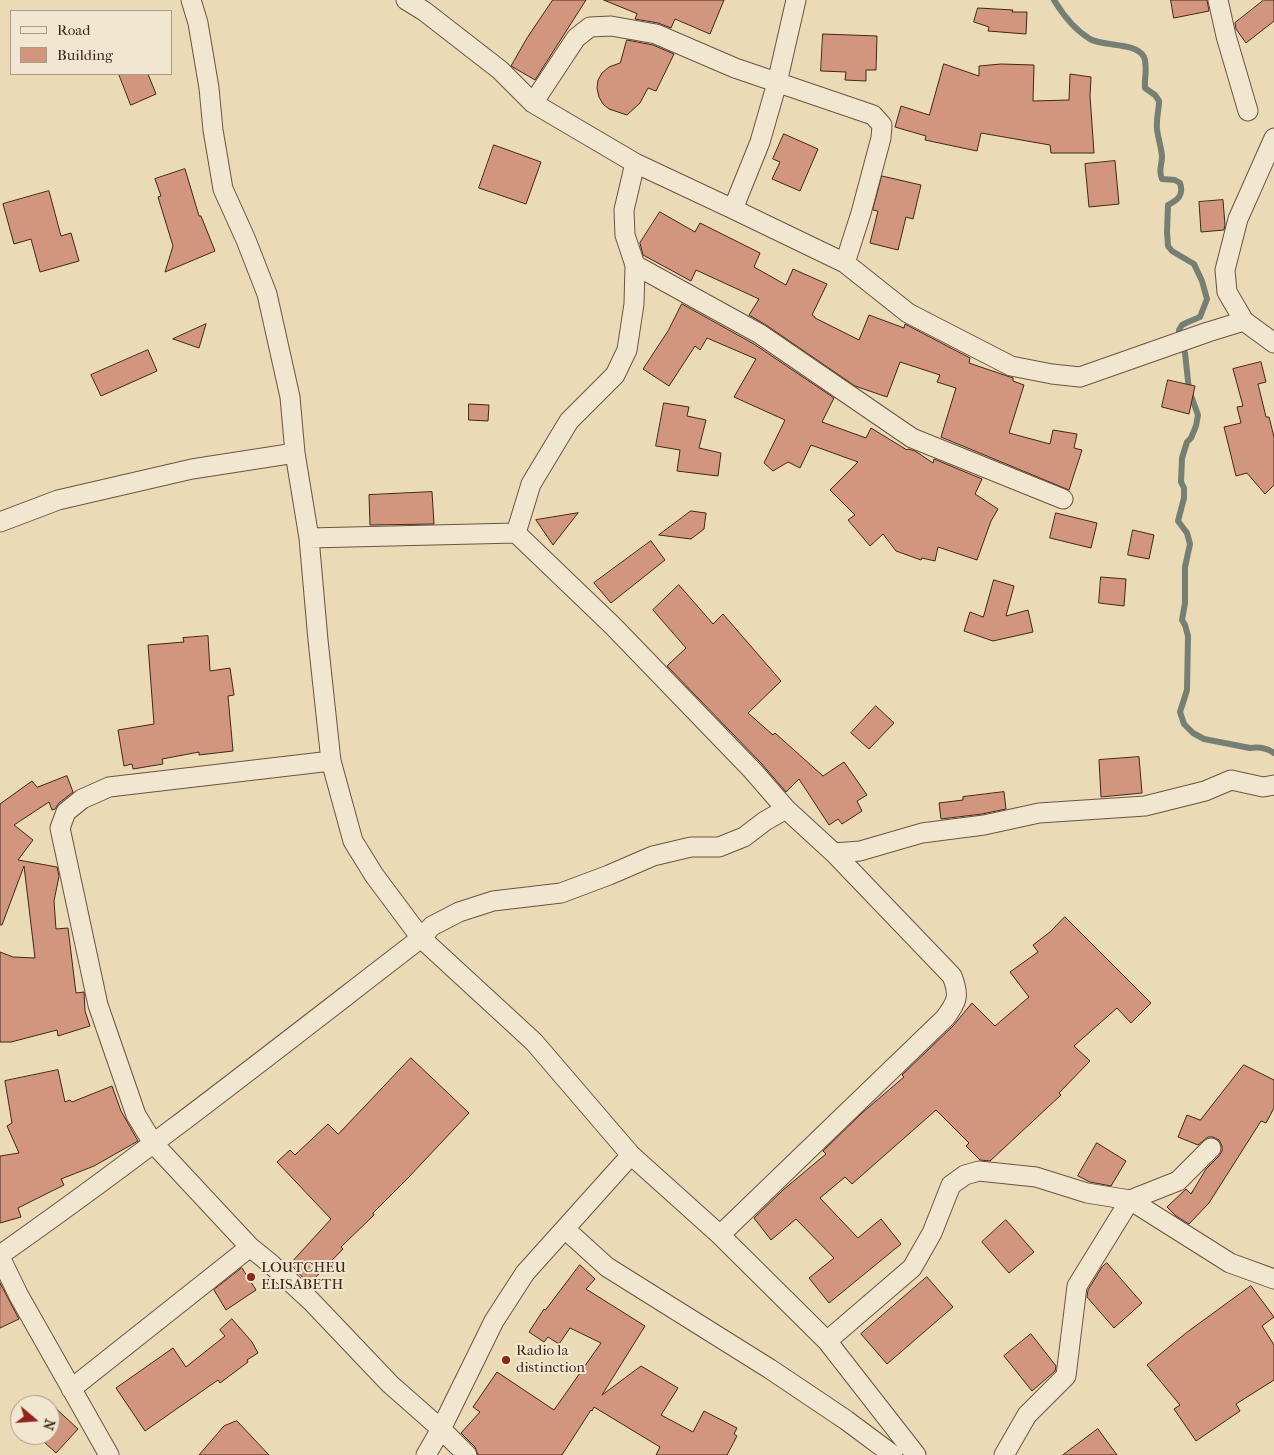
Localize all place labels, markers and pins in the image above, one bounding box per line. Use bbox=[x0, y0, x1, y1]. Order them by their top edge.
place label: LOUTCHEU ELISABETH bbox=[261, 1259, 346, 1294]
marker: LOUTCHEU ELISABETH bbox=[245, 1271, 257, 1283]
place label: Radio la distinction bbox=[516, 1342, 585, 1377]
marker: Radio la distinction bbox=[500, 1354, 512, 1366]

